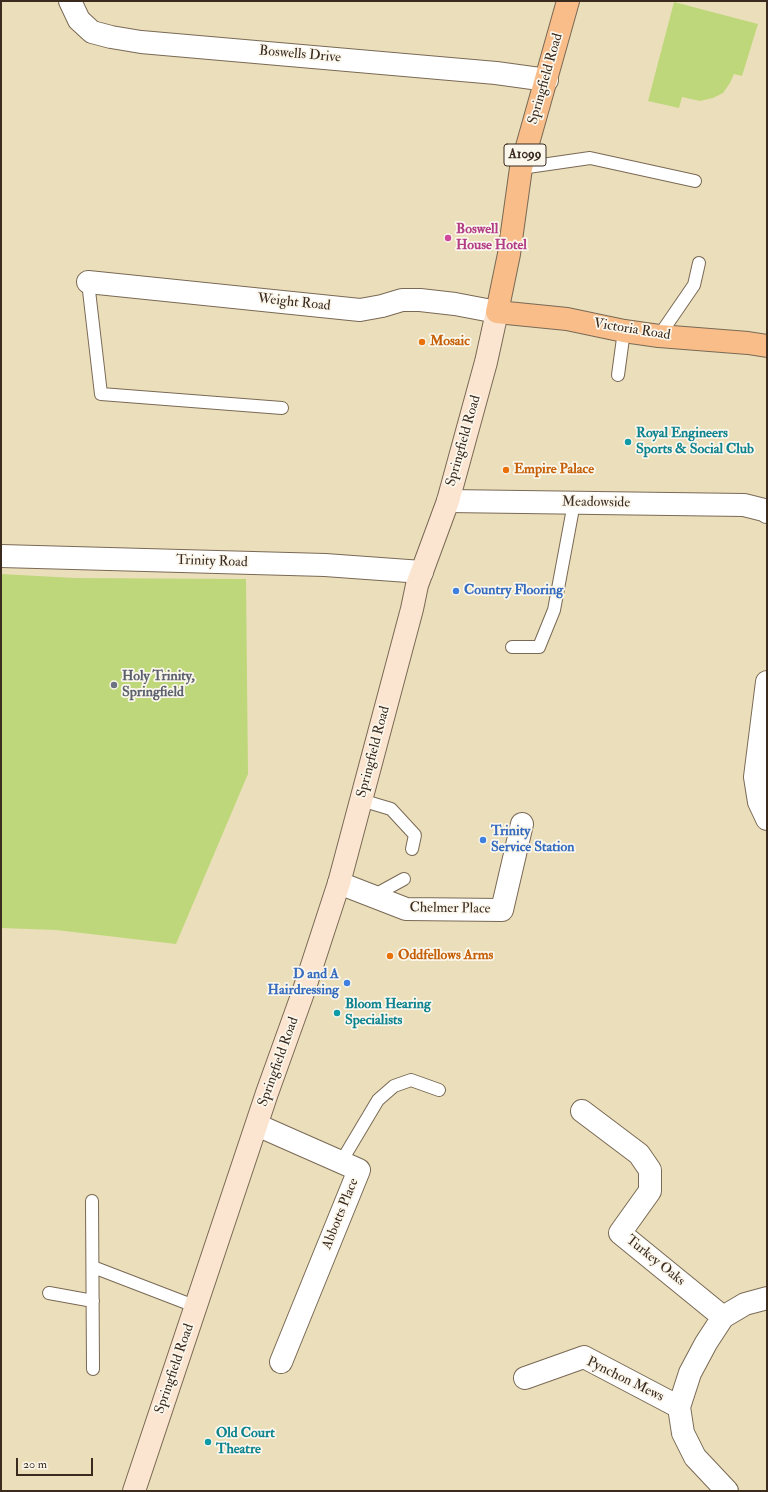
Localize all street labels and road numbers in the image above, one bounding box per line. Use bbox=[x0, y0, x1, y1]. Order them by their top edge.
street label: Springfield Road bbox=[525, 31, 567, 127]
street label: Boswells Drive bbox=[258, 43, 342, 67]
road number: A1099 bbox=[504, 144, 546, 166]
street label: Weight Road bbox=[257, 291, 331, 315]
street label: Victoria Road bbox=[593, 316, 671, 344]
street label: Springfield Road bbox=[443, 393, 485, 489]
street label: Meadowside bbox=[562, 494, 630, 512]
street label: Trinity Road bbox=[176, 552, 248, 572]
street label: Springfield Road bbox=[354, 704, 394, 800]
street label: Chelmer Place bbox=[409, 900, 491, 918]
street label: Springfield Road bbox=[255, 1015, 303, 1109]
street label: Abbotts Place bbox=[319, 1176, 363, 1252]
street label: Turkey Oaks bbox=[622, 1232, 688, 1290]
street label: Springfield Road bbox=[152, 1322, 198, 1416]
street label: Pynchon Mews bbox=[584, 1354, 666, 1406]

